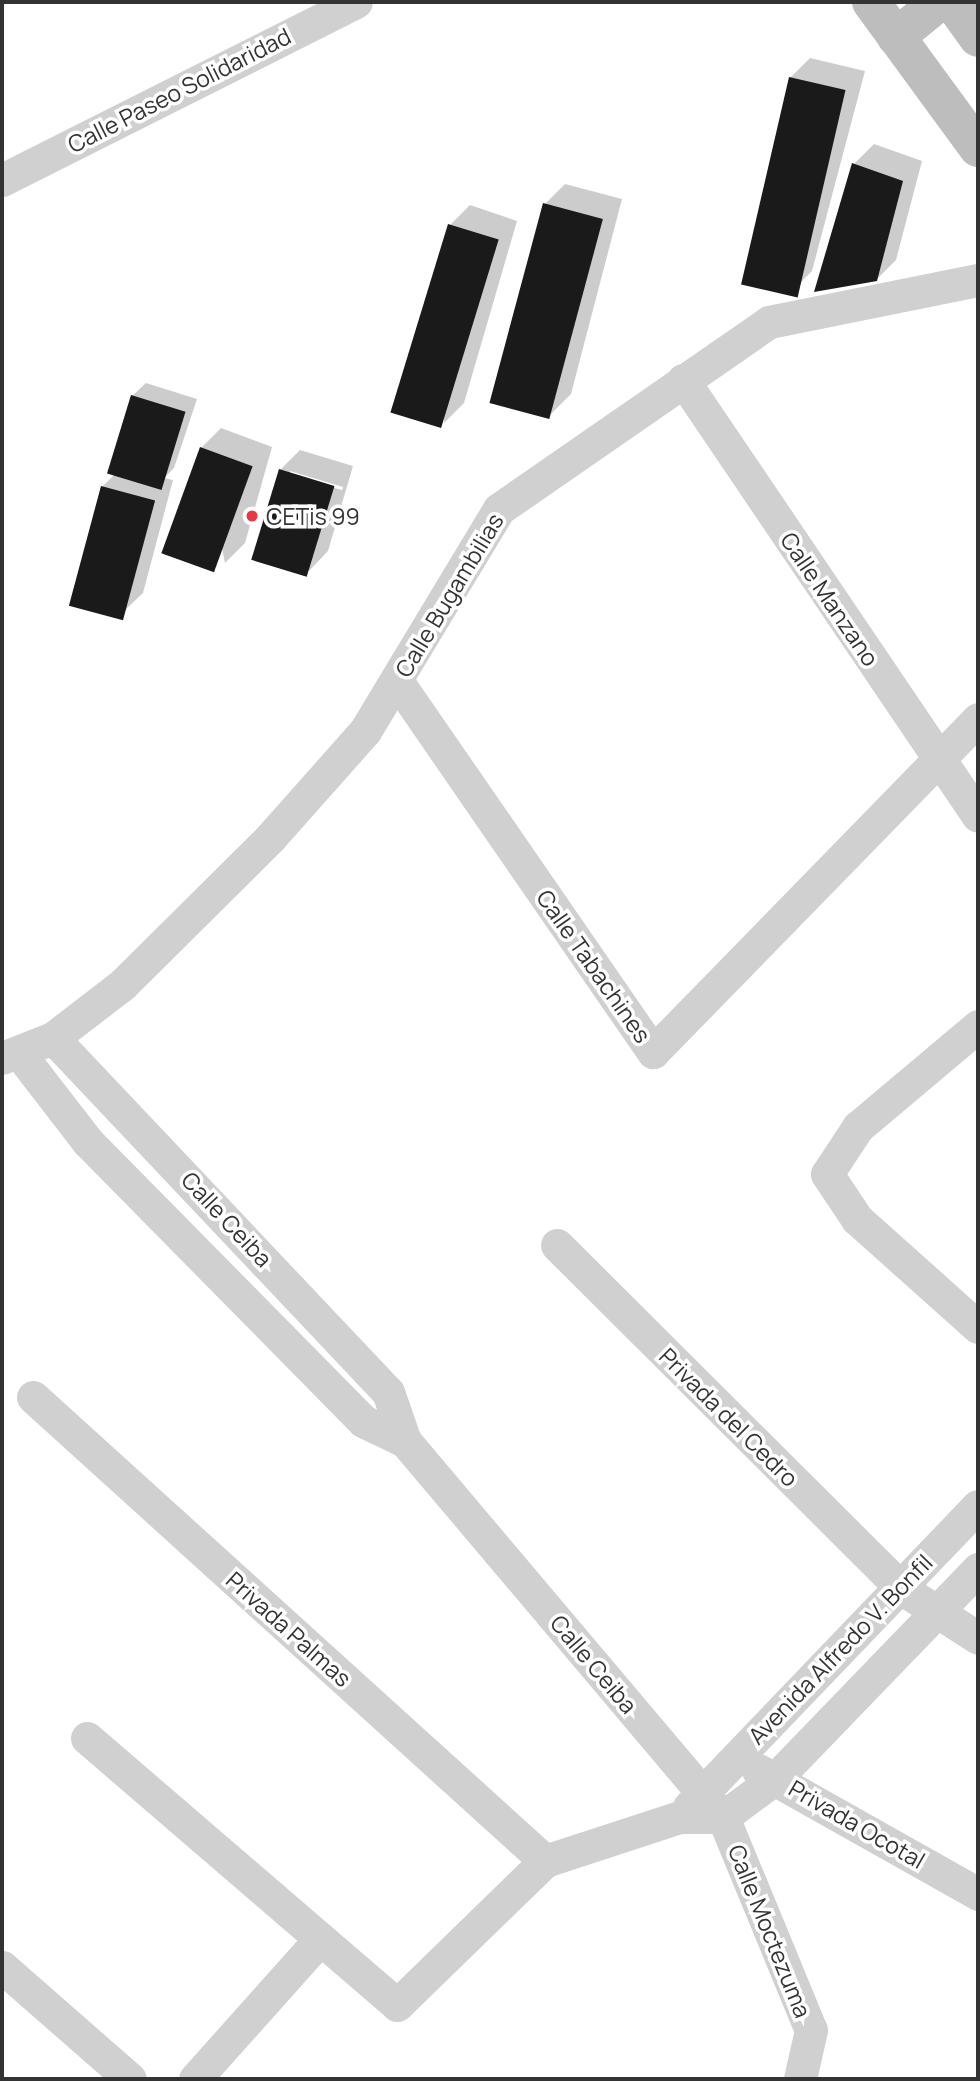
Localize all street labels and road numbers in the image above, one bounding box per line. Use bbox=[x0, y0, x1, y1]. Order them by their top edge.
street label: Calle Paseo Solidaridad bbox=[63, 22, 295, 158]
street label: Calle Bugambilias bbox=[389, 508, 509, 682]
street label: Calle Manzano bbox=[775, 527, 885, 671]
street label: Calle Tabachines bbox=[531, 884, 657, 1048]
street label: Calle Ceiba bbox=[176, 1166, 278, 1272]
street label: Privada del Cedro bbox=[654, 1342, 804, 1492]
street label: Avenida Alfredo V. Bonfil bbox=[742, 1548, 938, 1750]
street label: Privada Palmas bbox=[221, 1566, 357, 1692]
street label: Calle Ceiba bbox=[545, 1609, 643, 1719]
street label: Privada Ocotal bbox=[784, 1774, 930, 1874]
street label: Calle Moctezuma bbox=[723, 1841, 817, 2021]

